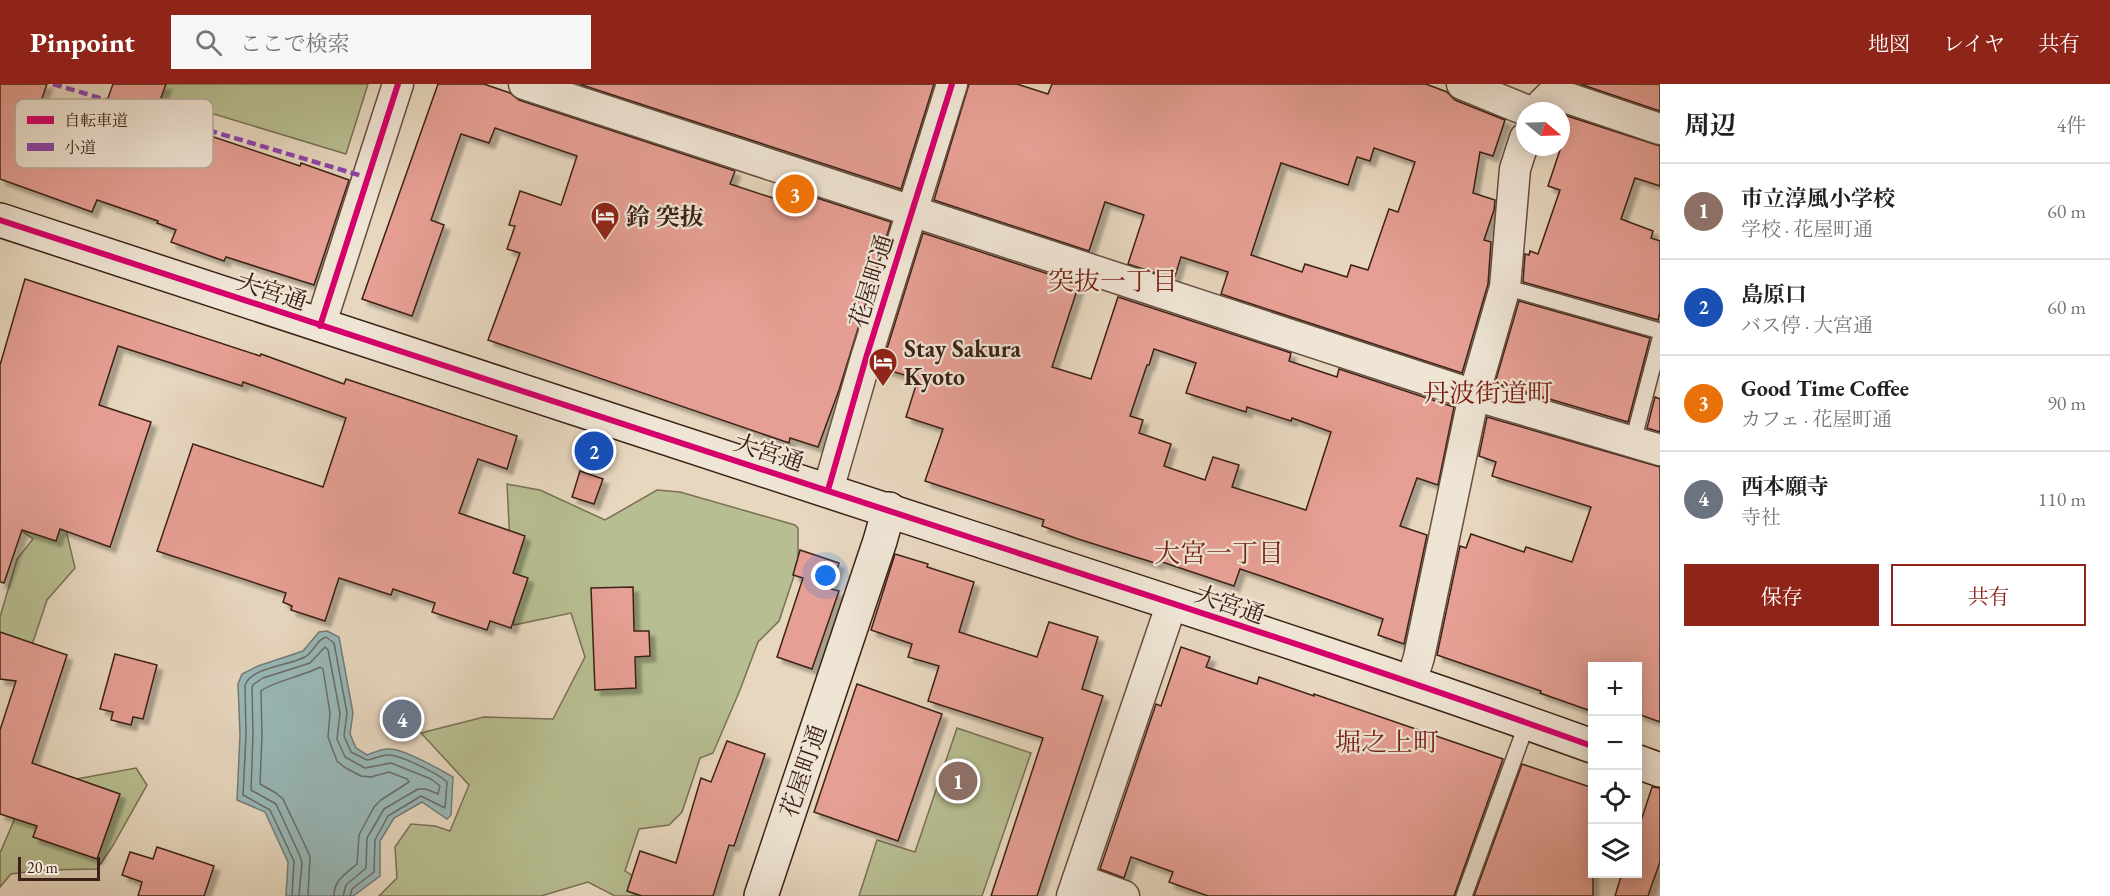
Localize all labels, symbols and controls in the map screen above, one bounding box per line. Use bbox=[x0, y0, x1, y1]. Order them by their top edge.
search box bbox=[171, 15, 591, 69]
text: Pinpoint bbox=[30, 24, 135, 60]
icon: search bbox=[192, 26, 225, 59]
text: ここで検索 bbox=[240, 29, 350, 58]
text: 地図 bbox=[1868, 30, 1910, 57]
text: レイヤ bbox=[1943, 30, 2005, 57]
text: 共有 bbox=[2038, 30, 2080, 57]
legend bbox=[15, 99, 213, 168]
north arrow bbox=[1516, 102, 1570, 156]
text: 周辺 bbox=[1684, 108, 1736, 142]
text: 自転車道 bbox=[64, 110, 128, 131]
text: 4件 bbox=[2056, 112, 2086, 138]
text: 小道 bbox=[64, 137, 96, 158]
pin: 3 bbox=[776, 172, 814, 216]
text: 市立淳風小学校 bbox=[1741, 184, 1895, 213]
text: 1 bbox=[1698, 198, 1709, 224]
text: 60 m bbox=[2047, 198, 2086, 224]
hotel icon: 鈴 突抜 bbox=[589, 200, 621, 242]
place label: 鈴 突抜 bbox=[626, 201, 704, 232]
text: 学校 · 花屋町通 bbox=[1741, 216, 1873, 242]
street label: 花屋町通 bbox=[842, 231, 900, 331]
district label: 突抜一丁目 bbox=[1048, 264, 1178, 298]
street label: 大宮通 bbox=[233, 265, 311, 317]
text: 島原口 bbox=[1741, 280, 1807, 309]
text: 2 bbox=[1698, 294, 1709, 320]
text: 60 m bbox=[2047, 294, 2086, 320]
text: バス停 · 大宮通 bbox=[1741, 312, 1873, 338]
place label: Stay Sakura Kyoto bbox=[904, 333, 1022, 393]
hotel icon: Stay Sakura Kyoto bbox=[867, 346, 899, 388]
text: Good Time Coffee bbox=[1741, 374, 1909, 403]
district label: 丹波街道町 bbox=[1423, 376, 1553, 410]
text: 3 bbox=[1698, 390, 1709, 416]
text: 90 m bbox=[2047, 390, 2086, 416]
text: カフェ · 花屋町通 bbox=[1741, 406, 1892, 432]
street label: 大宮通 bbox=[730, 426, 808, 478]
pin: 2 bbox=[574, 428, 614, 473]
text: 西本願寺 bbox=[1741, 472, 1829, 501]
text: 4 bbox=[1698, 486, 1709, 512]
text: 110 m bbox=[2038, 486, 2086, 512]
text: 寺社 bbox=[1741, 504, 1781, 530]
district label: 大宮一丁目 bbox=[1154, 536, 1284, 570]
your location bbox=[811, 561, 840, 590]
button: 保存 bbox=[1684, 564, 1879, 626]
button: 共有 bbox=[1891, 564, 2086, 626]
street label: 大宮通 bbox=[1191, 578, 1269, 630]
map controls bbox=[1588, 662, 1642, 878]
button: + bbox=[1588, 662, 1642, 716]
pin: 4 bbox=[382, 696, 422, 742]
button: − bbox=[1588, 716, 1642, 770]
street label: 花屋町通 bbox=[773, 721, 833, 821]
district label: 堀之上町 bbox=[1335, 725, 1439, 759]
pin: 1 bbox=[938, 758, 978, 804]
button: locate bbox=[1588, 770, 1642, 824]
button: layers bbox=[1588, 824, 1642, 878]
scale bar bbox=[18, 854, 100, 882]
text: 20 m bbox=[27, 857, 58, 878]

